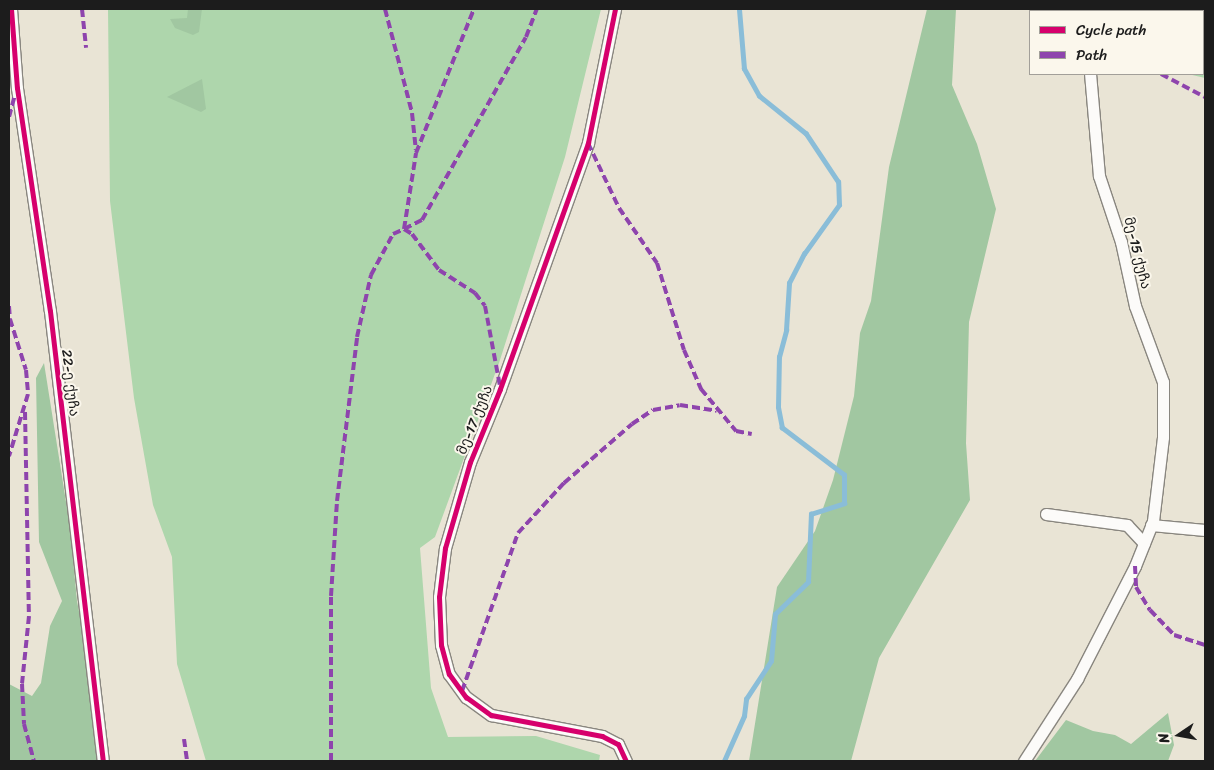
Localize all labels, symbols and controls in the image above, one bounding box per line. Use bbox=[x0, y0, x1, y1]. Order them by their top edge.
legend bbox=[1029, 10, 1204, 75]
text: Cycle path bbox=[1076, 17, 1146, 43]
text: Path bbox=[1076, 42, 1107, 68]
street label: მე-15 ქუჩა bbox=[1120, 215, 1154, 291]
street label: 22-ე ქუჩა bbox=[58, 349, 82, 417]
street label: მე-17 ქუჩა bbox=[453, 383, 497, 457]
north arrow bbox=[1154, 710, 1204, 760]
text: N bbox=[1151, 731, 1177, 746]

